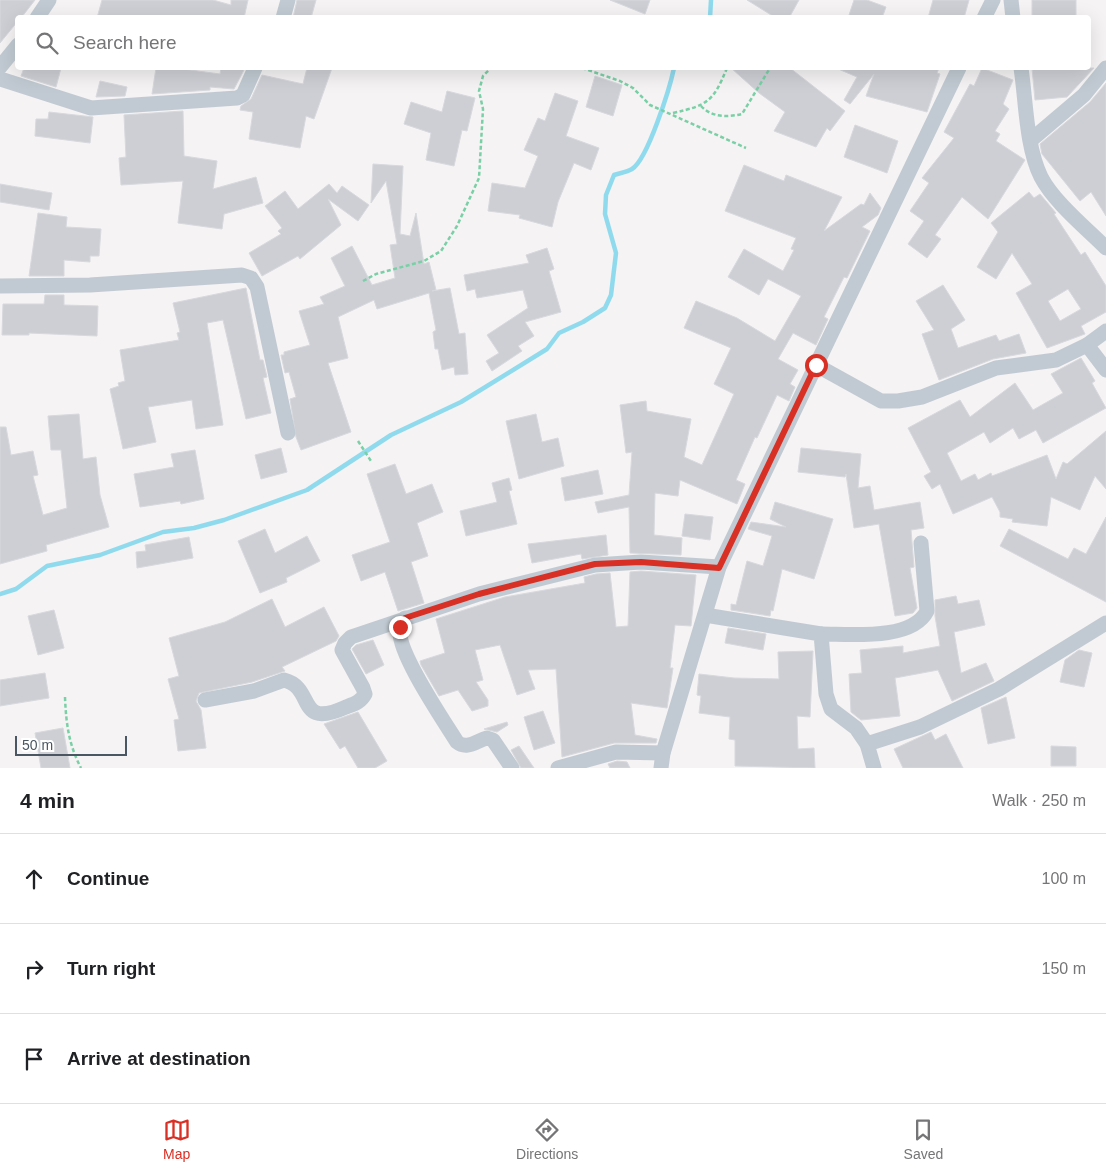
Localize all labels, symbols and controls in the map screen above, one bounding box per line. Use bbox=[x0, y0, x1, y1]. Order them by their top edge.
search box bbox=[15, 15, 1091, 70]
icon: search bbox=[33, 29, 61, 57]
text: Search here bbox=[73, 32, 177, 53]
route start bbox=[805, 354, 828, 377]
route end bbox=[389, 616, 412, 639]
scale bar bbox=[15, 733, 128, 756]
text: 50 m bbox=[22, 737, 53, 753]
text: 4 min bbox=[20, 789, 75, 812]
text: Walk · 250 m bbox=[992, 792, 1086, 809]
icon: ahead bbox=[20, 865, 48, 893]
text: Continue bbox=[67, 868, 149, 889]
text: 100 m bbox=[1042, 870, 1086, 887]
icon: right bbox=[20, 955, 48, 983]
text: Turn right bbox=[67, 958, 155, 979]
text: 150 m bbox=[1042, 960, 1086, 977]
icon: arrive bbox=[20, 1045, 48, 1073]
text: Arrive at destination bbox=[67, 1048, 251, 1069]
tab: Map bbox=[163, 1116, 191, 1162]
tab: Directions bbox=[516, 1116, 578, 1162]
tab: Saved bbox=[904, 1116, 943, 1162]

